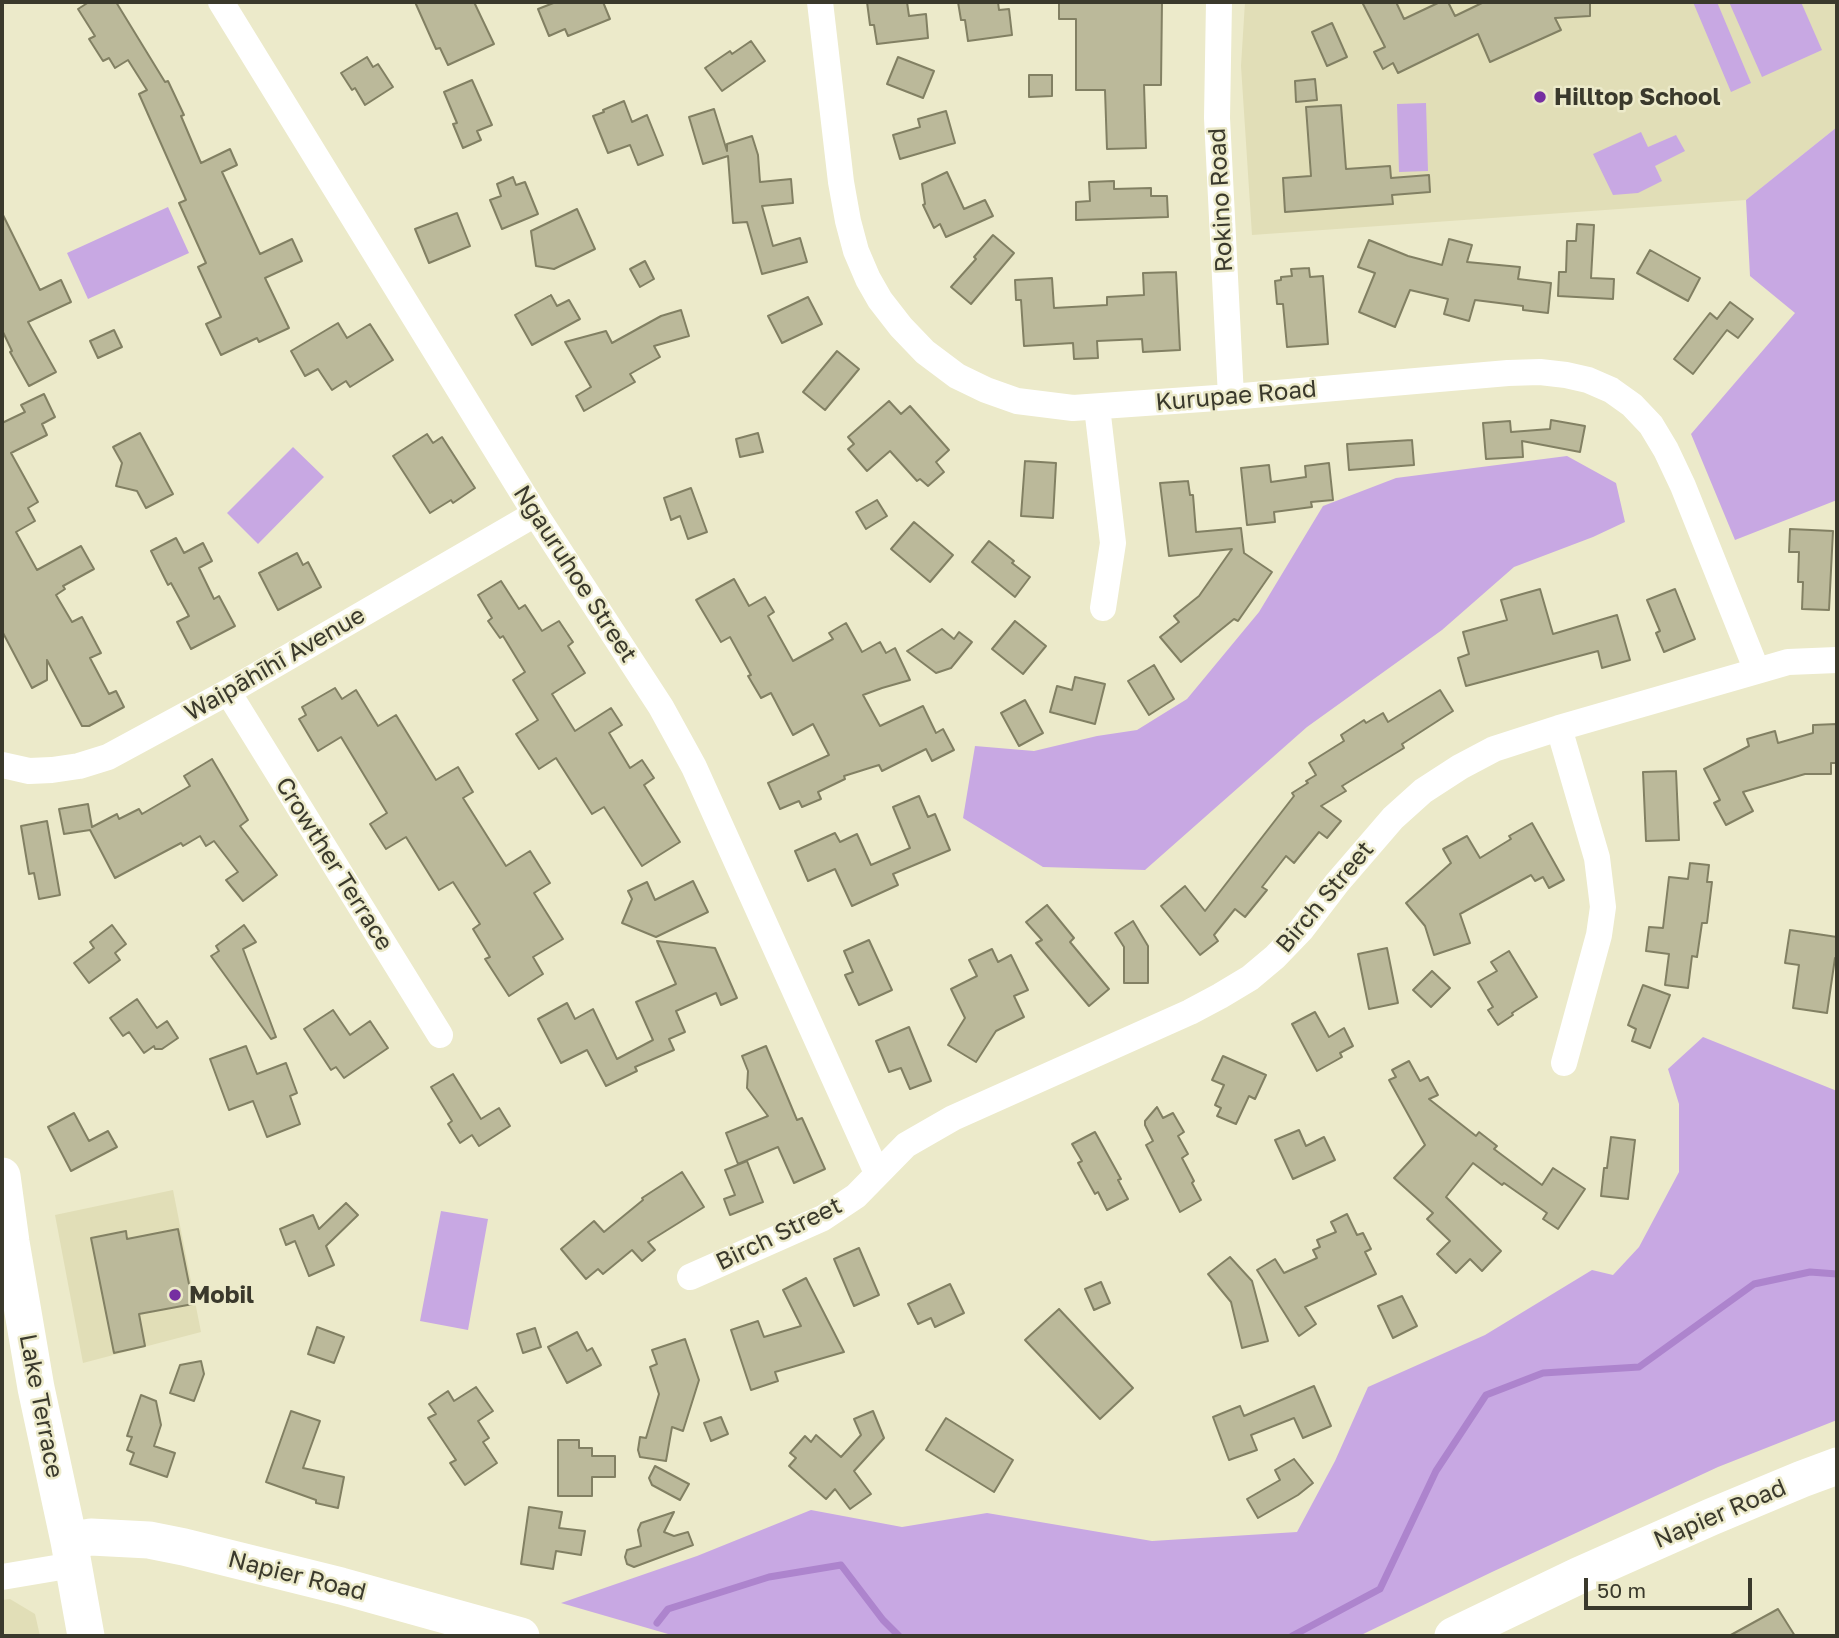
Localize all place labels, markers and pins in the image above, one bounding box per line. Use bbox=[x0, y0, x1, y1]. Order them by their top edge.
place label: Hilltop School bbox=[1554, 83, 1720, 111]
marker: Hilltop School bbox=[1532, 89, 1548, 105]
place label: Mobil bbox=[189, 1281, 254, 1309]
marker: Mobil bbox=[167, 1287, 183, 1303]

